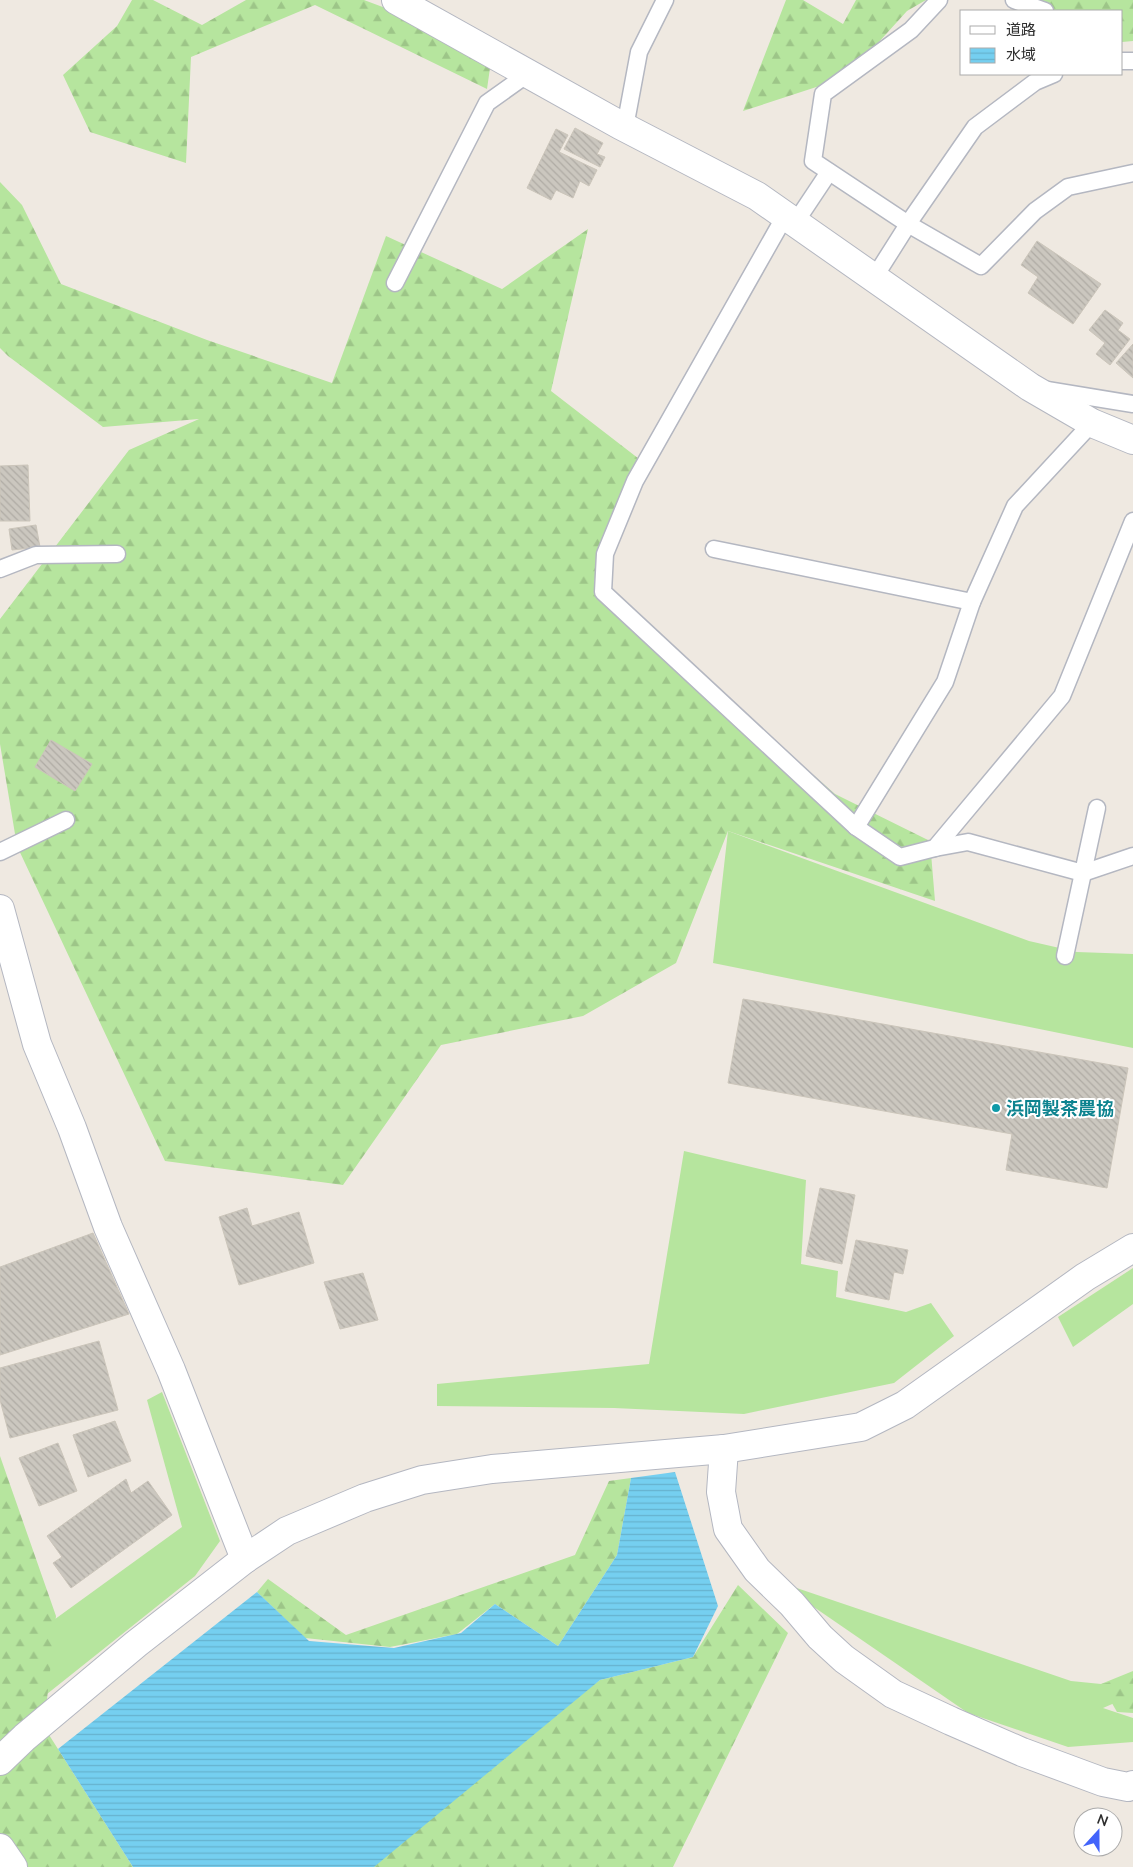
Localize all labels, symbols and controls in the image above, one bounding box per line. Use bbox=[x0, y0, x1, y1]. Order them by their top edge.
legend bbox=[960, 10, 1123, 75]
text: 道路 bbox=[1006, 20, 1036, 39]
text: 水域 bbox=[1006, 45, 1036, 64]
place label: 浜岡製茶農協 bbox=[1006, 1097, 1114, 1120]
marker: 浜岡製茶農協 bbox=[990, 1102, 1002, 1114]
north arrow bbox=[1073, 1807, 1123, 1857]
text: N bbox=[1094, 1810, 1111, 1830]

